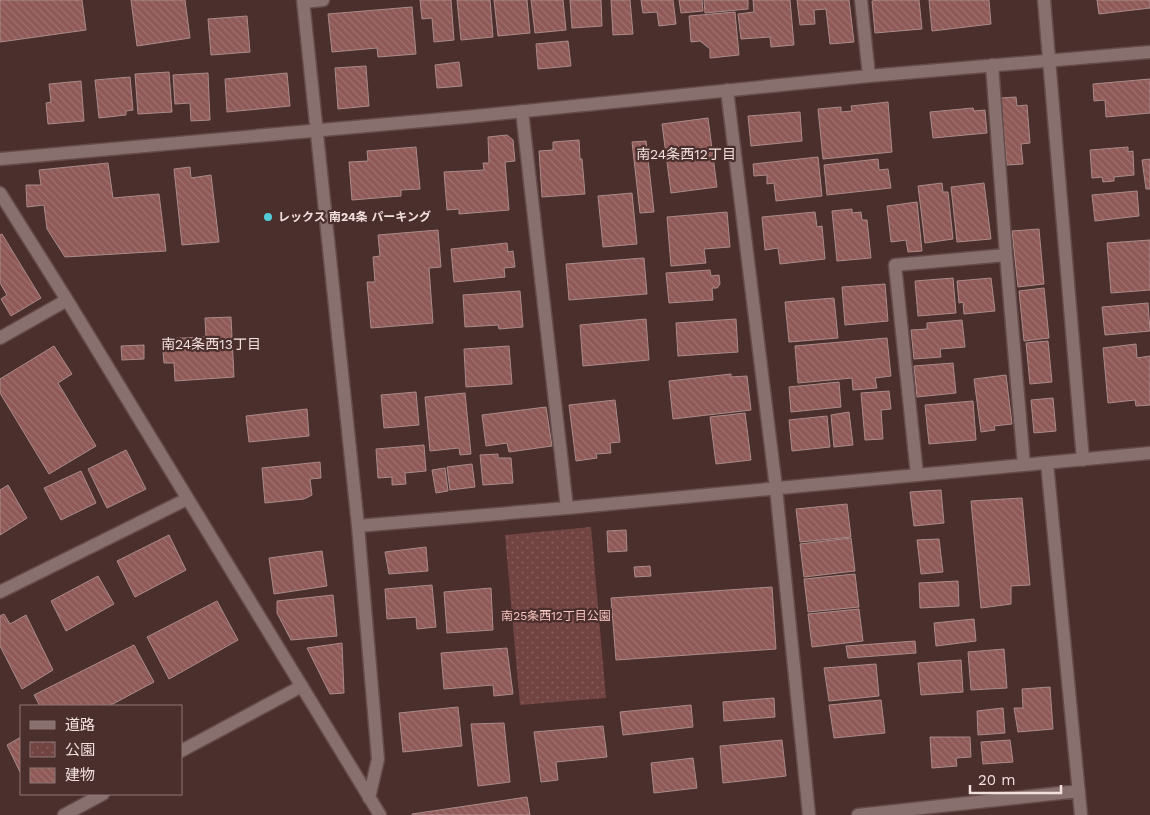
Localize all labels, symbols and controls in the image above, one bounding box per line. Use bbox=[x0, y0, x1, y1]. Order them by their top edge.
district label: 南24条西12丁目 bbox=[636, 146, 736, 162]
place label: レックス 南24条 パーキング bbox=[278, 210, 431, 224]
marker: レックス 南24条 パーキング bbox=[262, 211, 274, 223]
district label: 南24条西13丁目 bbox=[161, 336, 261, 352]
park label: 南25条西12丁目公園 bbox=[501, 609, 611, 623]
legend bbox=[20, 705, 182, 795]
text: 道路 bbox=[65, 716, 95, 734]
text: 公園 bbox=[65, 741, 95, 759]
scale bar bbox=[970, 762, 1061, 794]
text: 建物 bbox=[65, 766, 95, 784]
text: 20 m bbox=[978, 771, 1016, 789]

